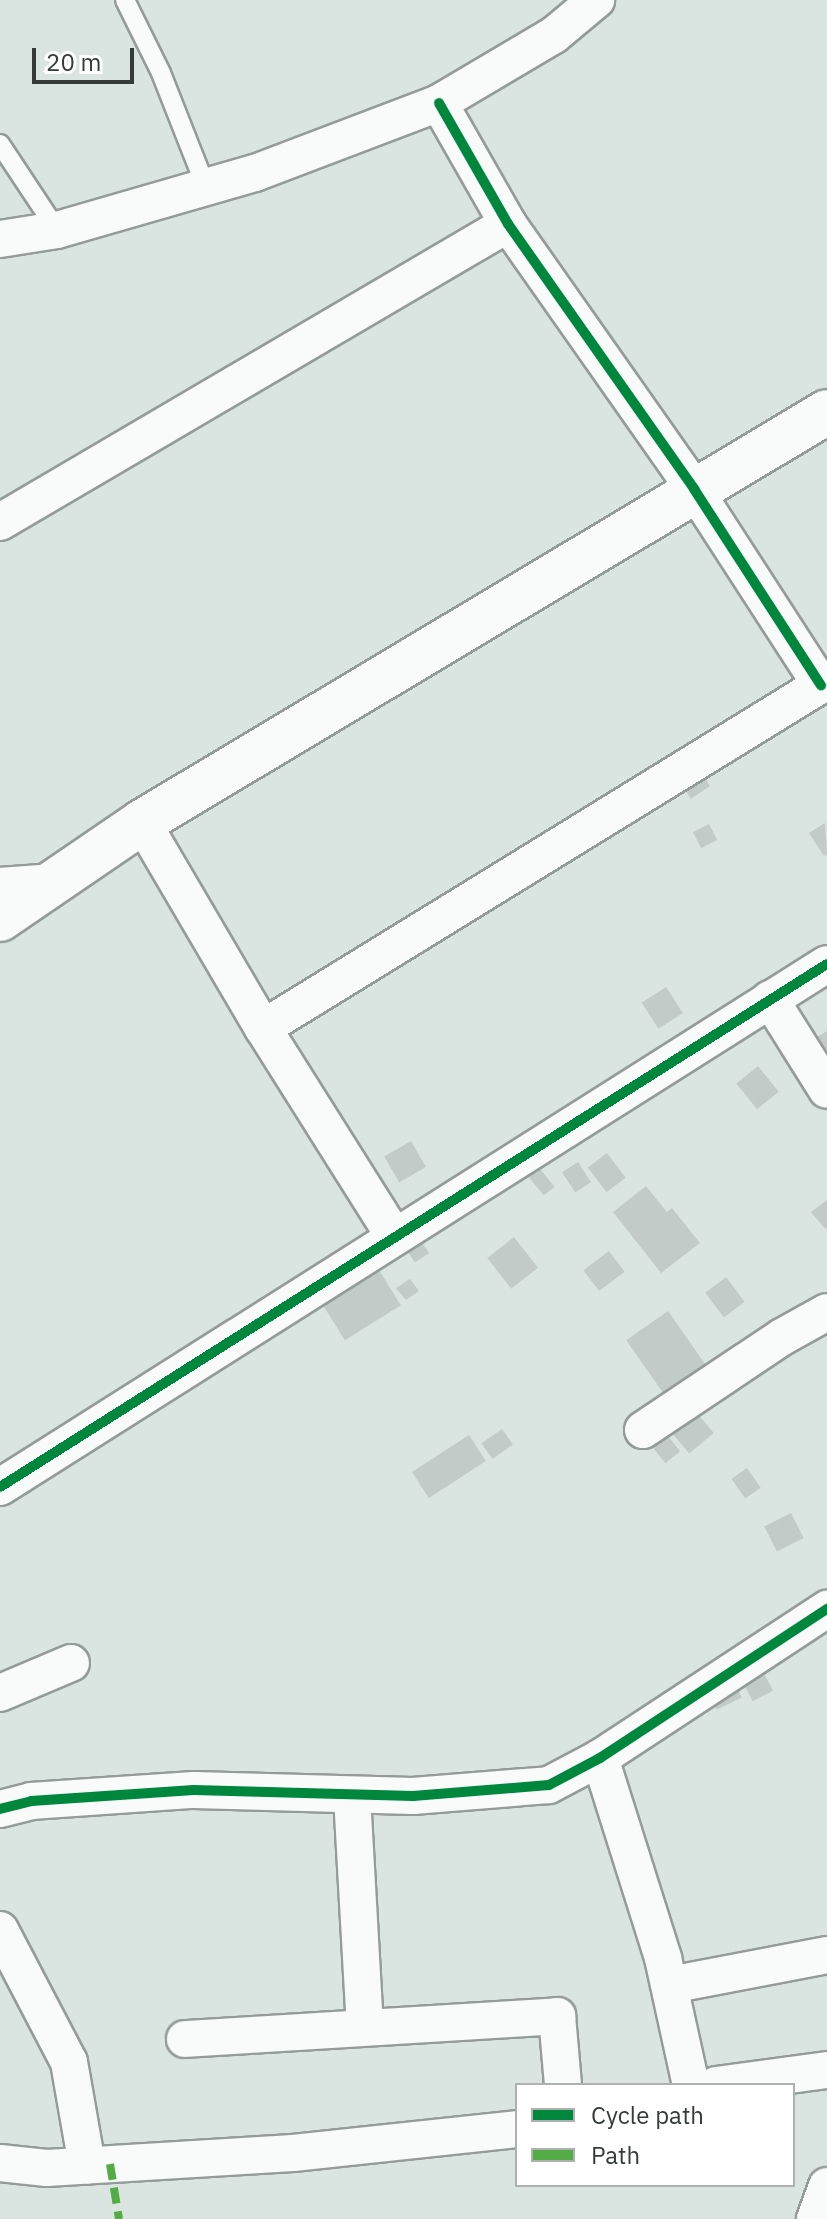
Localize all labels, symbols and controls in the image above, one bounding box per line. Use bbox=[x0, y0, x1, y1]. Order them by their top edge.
scale bar bbox=[36, 32, 138, 82]
text: 20 m bbox=[46, 46, 101, 78]
legend bbox=[515, 2083, 795, 2187]
text: Cycle path bbox=[591, 2099, 704, 2131]
text: Path bbox=[591, 2139, 640, 2171]

